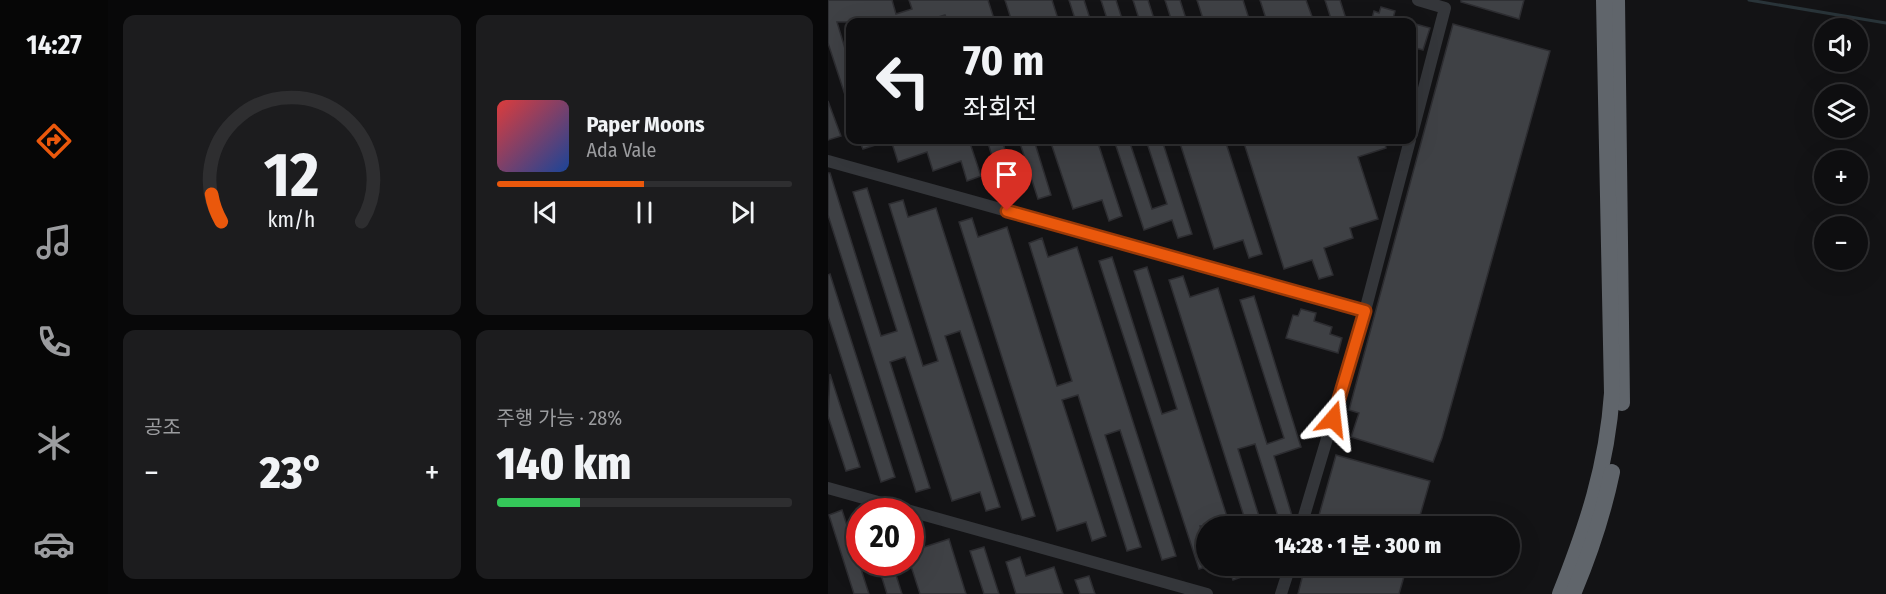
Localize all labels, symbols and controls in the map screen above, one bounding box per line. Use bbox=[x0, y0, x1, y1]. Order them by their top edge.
map controls bbox=[1814, 18, 1868, 270]
button: sound bbox=[1814, 18, 1868, 72]
text: 14:27 bbox=[26, 29, 82, 61]
text: 70 m bbox=[963, 36, 1044, 86]
icon: left bbox=[864, 42, 942, 120]
button: layers bbox=[1814, 84, 1868, 138]
text: 좌회전 bbox=[963, 93, 1038, 125]
text: Paper Moons bbox=[587, 111, 705, 138]
icon: directions bbox=[33, 120, 75, 162]
text: 12 bbox=[264, 138, 319, 213]
text: Ada Vale bbox=[587, 138, 656, 162]
pin bbox=[981, 149, 1032, 211]
button: + bbox=[1814, 150, 1868, 204]
icon: arrive bbox=[990, 158, 1023, 191]
icon: previous bbox=[529, 196, 562, 229]
icon: pause bbox=[628, 196, 661, 229]
icon: next bbox=[726, 196, 759, 229]
text: km/h bbox=[268, 207, 316, 233]
button: − bbox=[1814, 216, 1868, 270]
icon: music bbox=[33, 221, 75, 263]
icon: phone bbox=[33, 321, 75, 363]
position arrow bbox=[1301, 387, 1365, 451]
text: 주행 가능 · 28% bbox=[497, 406, 622, 430]
text: 공조 bbox=[144, 415, 181, 439]
icon: climate bbox=[33, 422, 75, 464]
text: 140 km bbox=[497, 437, 631, 491]
text: 23° bbox=[260, 446, 324, 500]
text: − bbox=[144, 453, 159, 493]
text: + bbox=[424, 453, 440, 493]
speed limit sign: 20 bbox=[846, 498, 924, 576]
icon: car bbox=[33, 523, 75, 565]
text: 14:28 · 1 분 · 300 m bbox=[1275, 532, 1441, 559]

